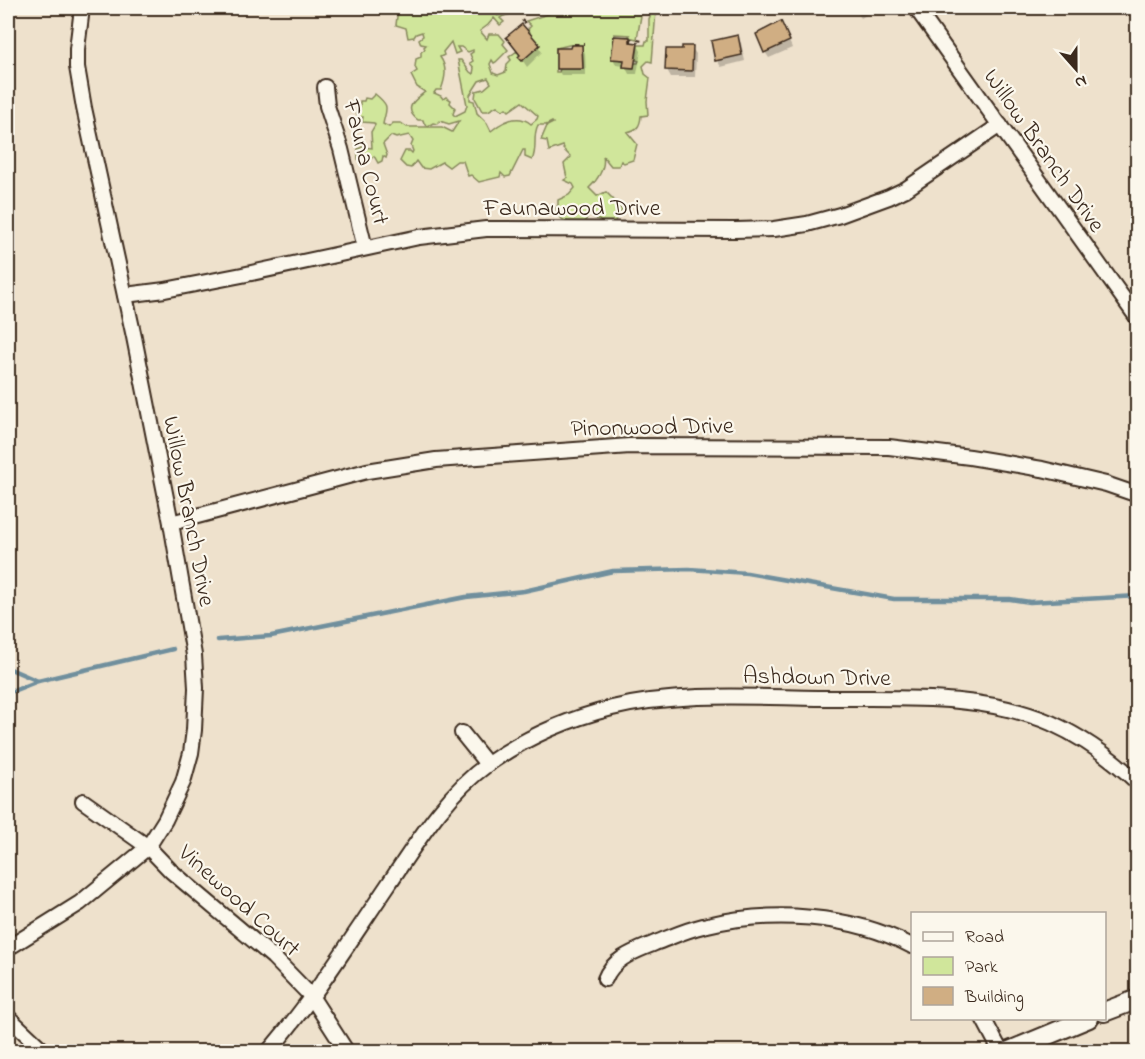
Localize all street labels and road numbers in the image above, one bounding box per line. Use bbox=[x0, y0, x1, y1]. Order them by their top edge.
street label: Willow Branch Drive bbox=[973, 62, 1113, 241]
street label: Fauna Court bbox=[332, 95, 397, 229]
street label: Faunawood Drive bbox=[482, 192, 661, 227]
street label: Pinonwood Drive bbox=[570, 410, 734, 447]
street label: Willow Branch Drive bbox=[152, 413, 223, 610]
street label: Ashdown Drive bbox=[743, 660, 892, 697]
street label: Vinewood Court bbox=[169, 837, 307, 966]

